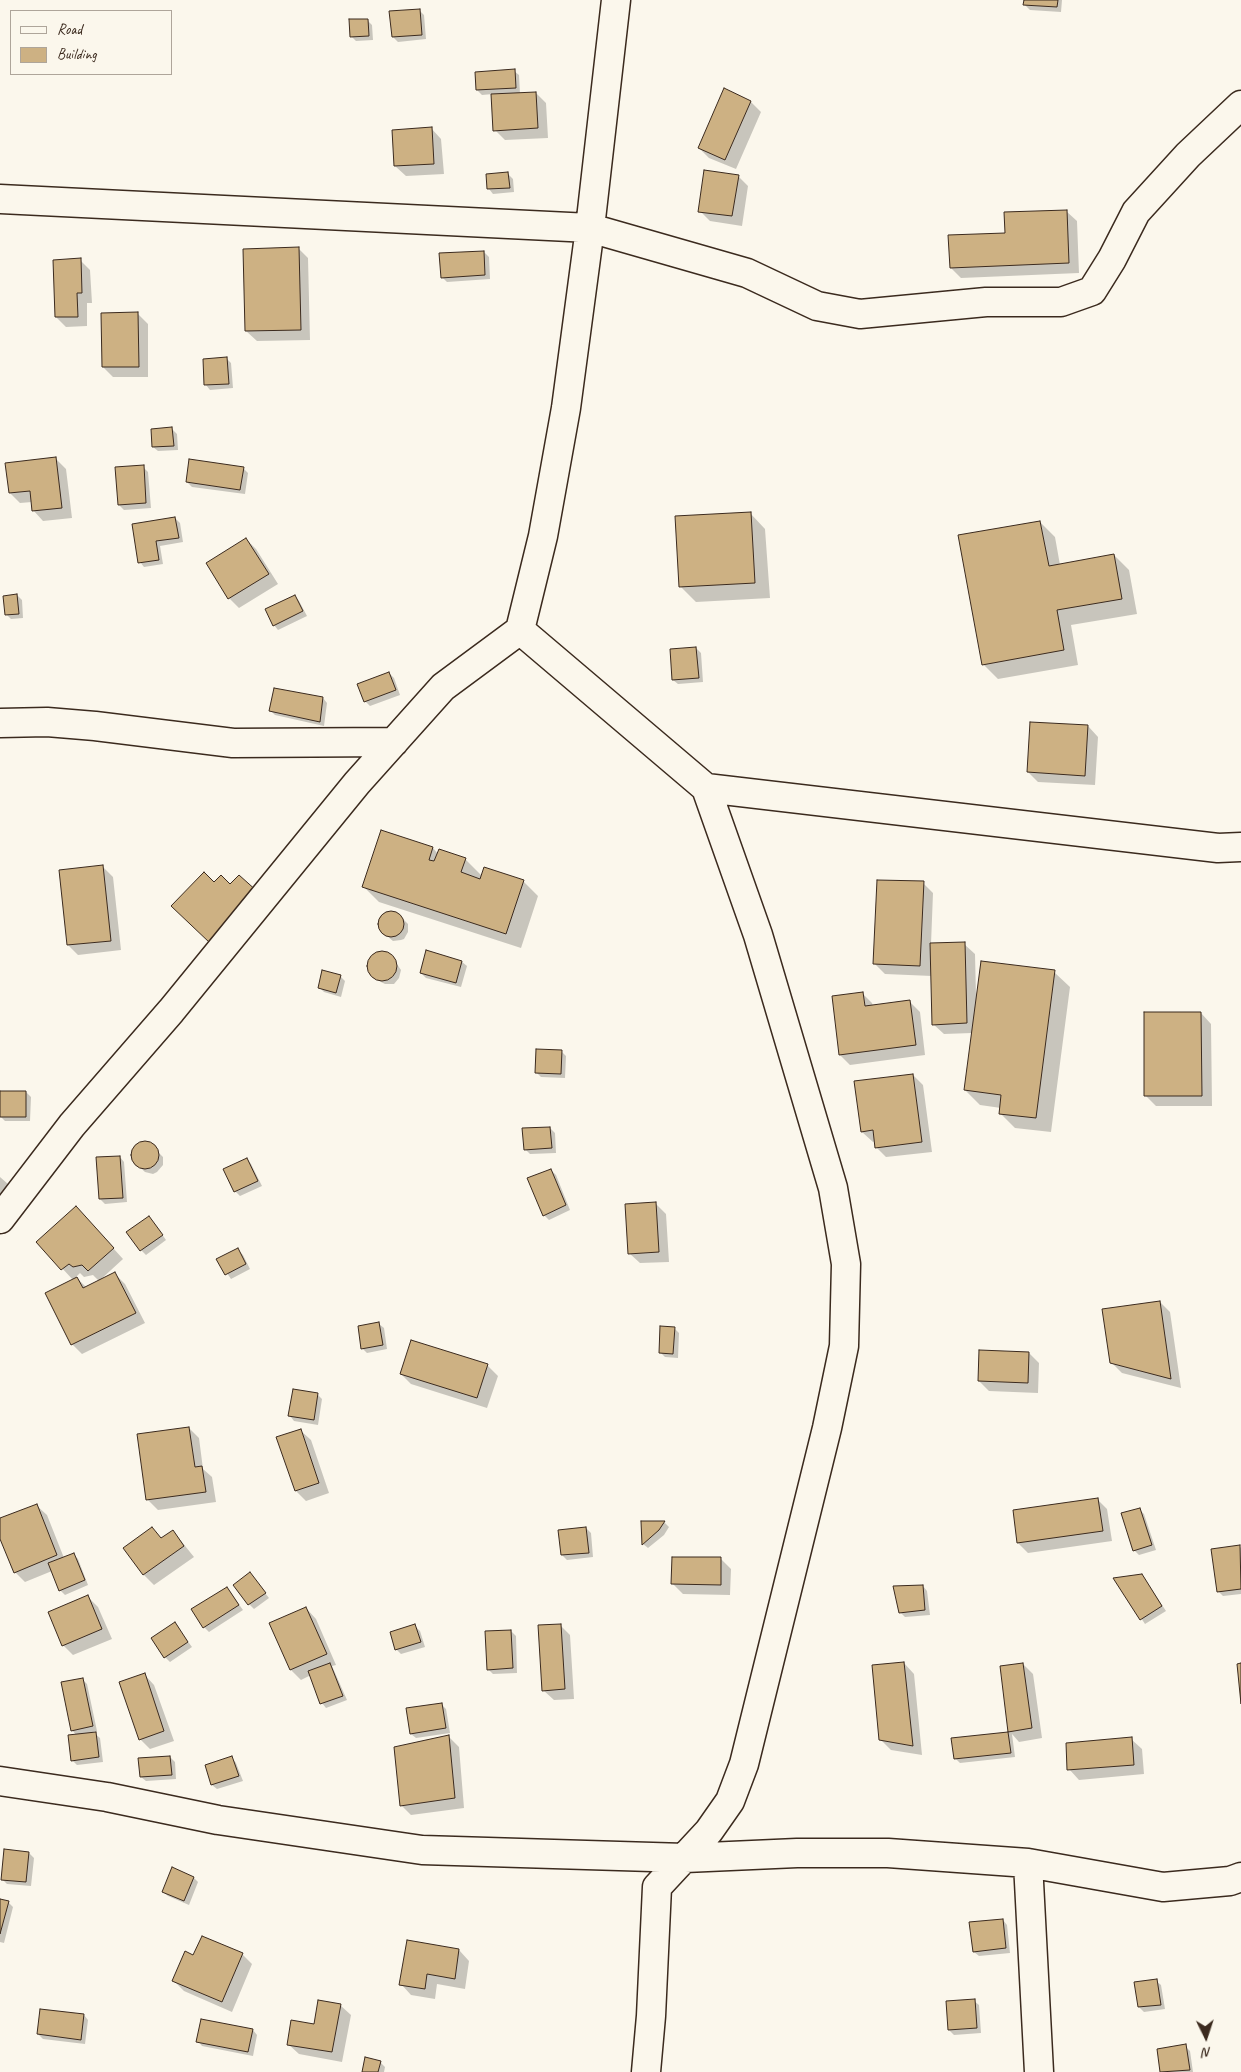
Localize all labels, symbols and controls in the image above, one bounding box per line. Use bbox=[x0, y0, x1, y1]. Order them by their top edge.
legend bbox=[10, 10, 172, 75]
text: Road bbox=[57, 20, 82, 39]
text: Building bbox=[57, 45, 96, 64]
north arrow bbox=[1181, 2012, 1231, 2062]
text: N bbox=[1202, 2044, 1212, 2061]

